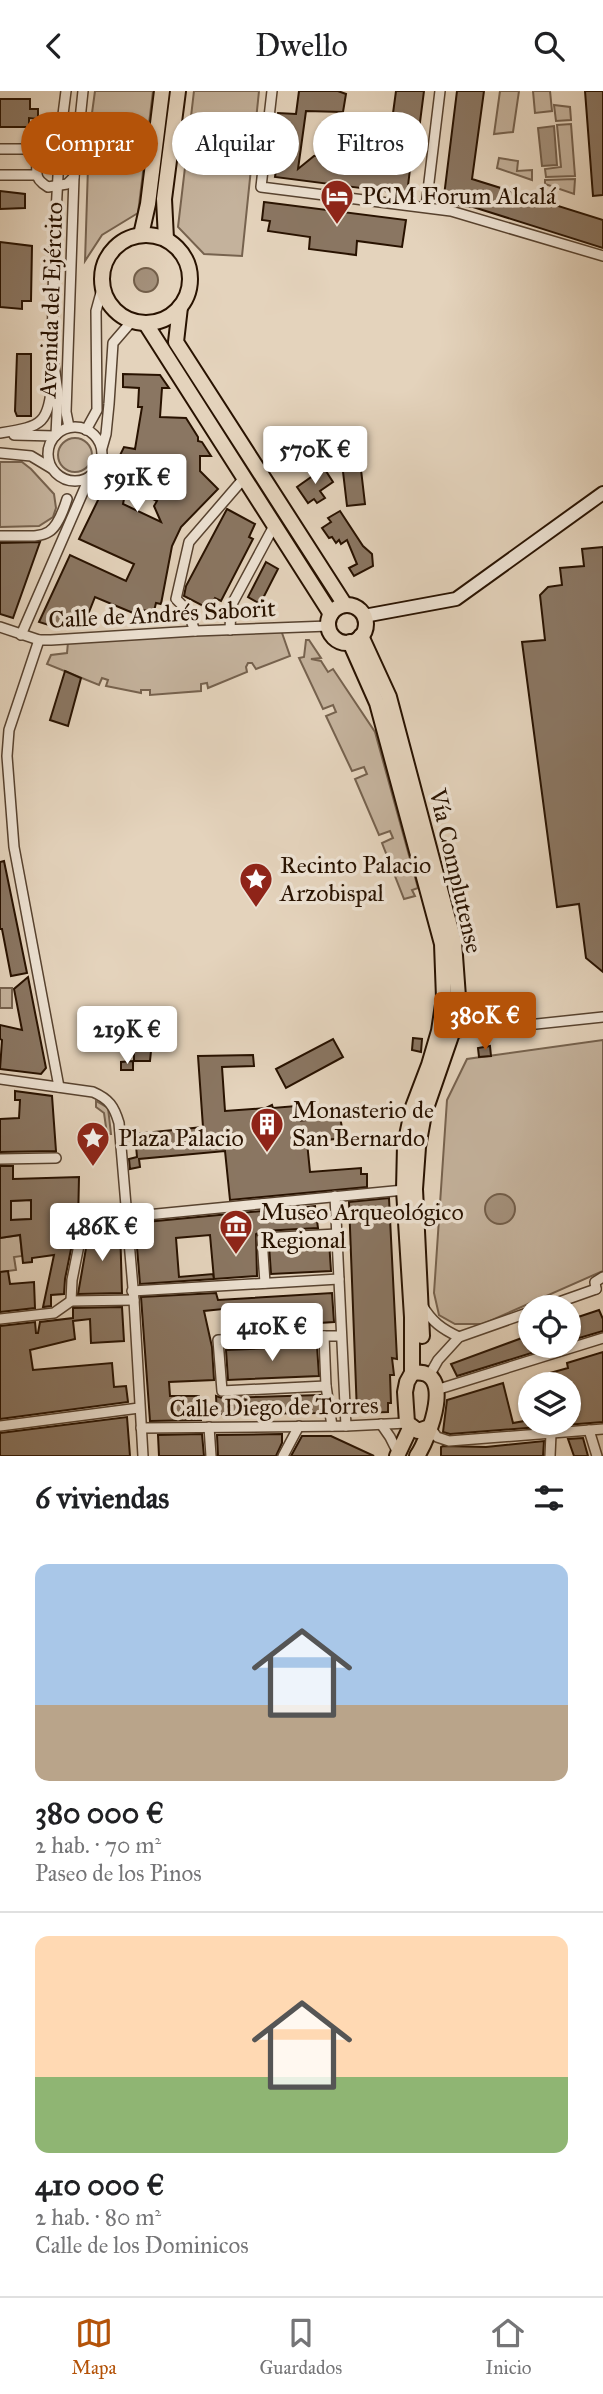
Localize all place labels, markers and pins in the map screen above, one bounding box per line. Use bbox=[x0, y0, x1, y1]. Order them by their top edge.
hotel icon: PCM Forum Alcalá bbox=[318, 177, 356, 226]
place label: PCM Forum Alcalá bbox=[362, 181, 557, 211]
pin: 570K € bbox=[258, 427, 372, 486]
pin: 591K € bbox=[80, 455, 194, 514]
place label: Recinto Palacio Arzobispal bbox=[279, 850, 431, 908]
place icon: Recinto Palacio Arzobispal bbox=[237, 860, 275, 909]
pin: 380K € bbox=[428, 993, 542, 1052]
pin: 219K € bbox=[70, 1007, 184, 1066]
place label: Monasterio de San Bernardo bbox=[292, 1095, 434, 1153]
building icon: Monasterio de San Bernardo bbox=[248, 1105, 286, 1154]
place icon: Plaza Palacio bbox=[74, 1119, 112, 1168]
place label: Plaza Palacio bbox=[118, 1123, 244, 1153]
place label: Museo Arqueológico Regional bbox=[260, 1197, 464, 1255]
pin: 486K € bbox=[45, 1203, 159, 1263]
museum icon: Museo Arqueológico Regional bbox=[217, 1207, 255, 1256]
pin: 410K € bbox=[215, 1303, 329, 1363]

